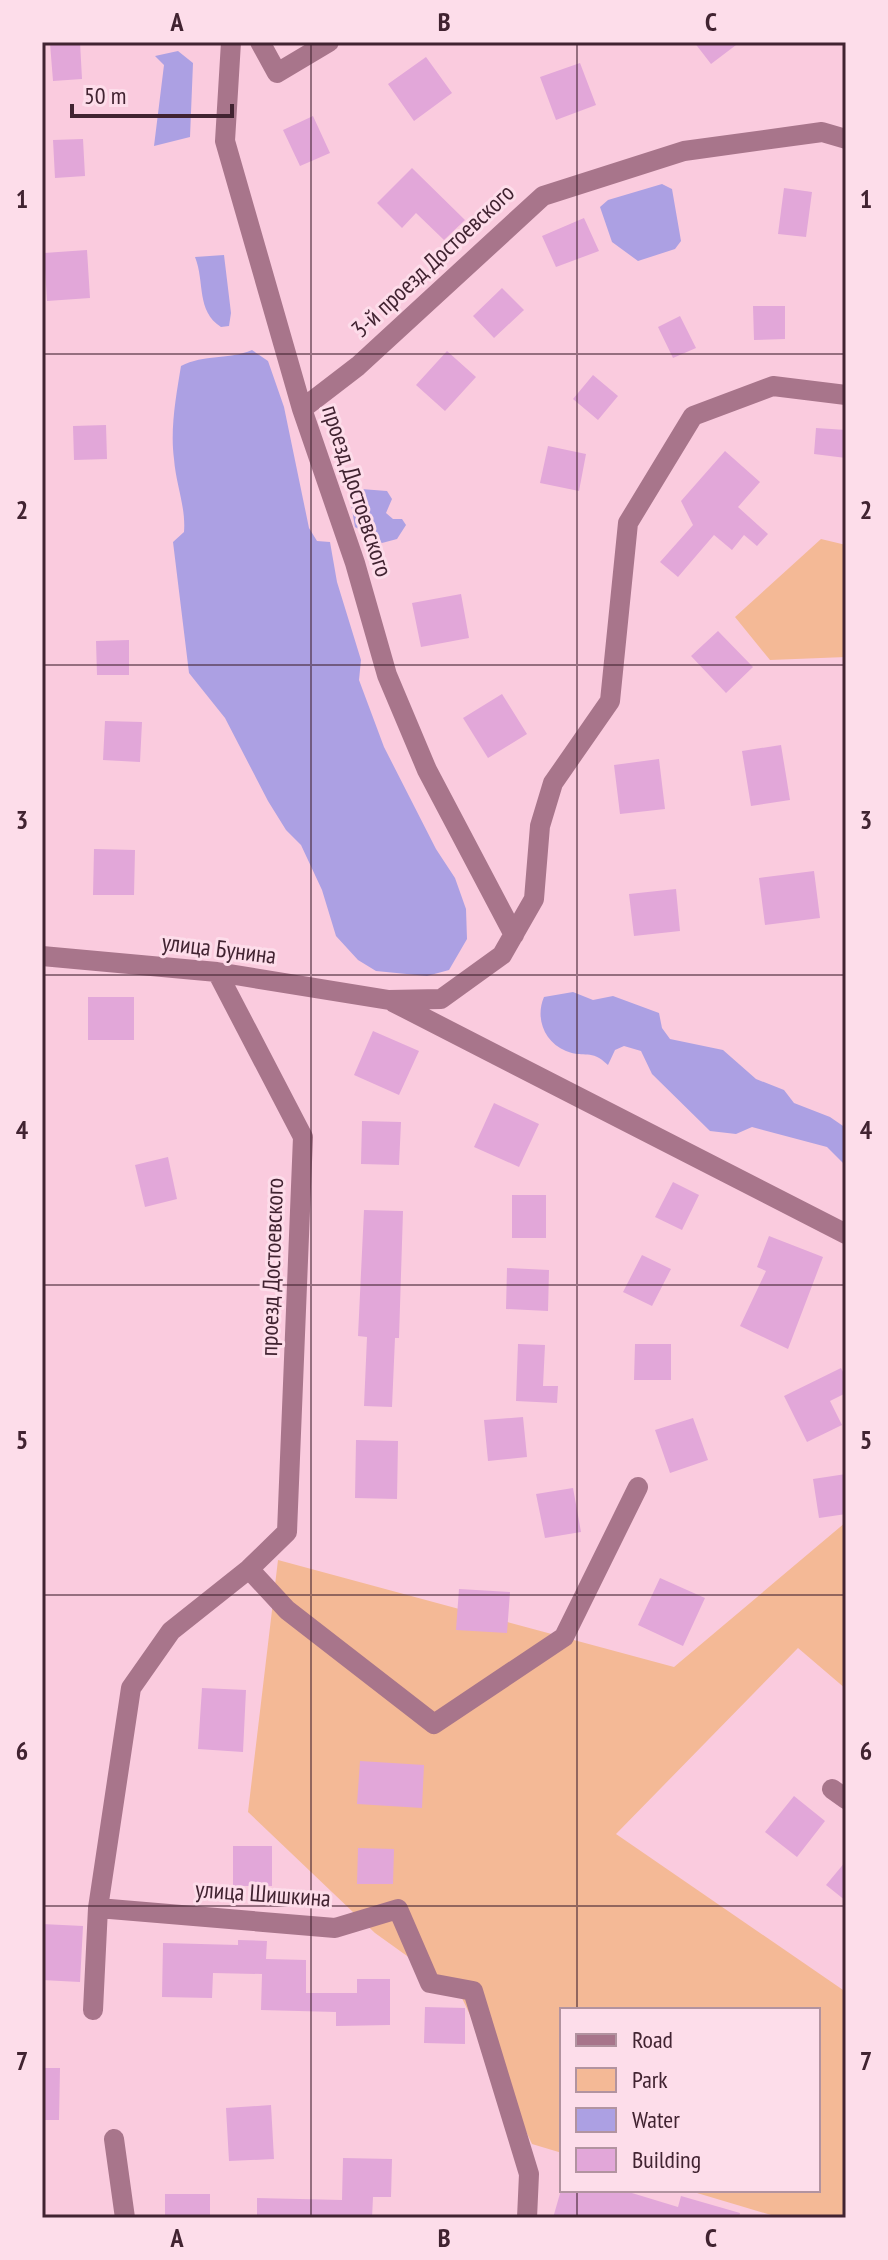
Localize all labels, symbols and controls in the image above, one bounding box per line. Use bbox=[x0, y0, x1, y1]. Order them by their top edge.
text: A bbox=[169, 5, 184, 38]
text: B bbox=[438, 5, 451, 38]
text: C bbox=[705, 5, 717, 38]
scale bar bbox=[72, 68, 232, 118]
text: 50 m bbox=[84, 80, 126, 111]
street label: 3-й проезд Достоевского bbox=[345, 177, 521, 344]
text: 1 bbox=[16, 182, 28, 215]
text: 1 bbox=[860, 182, 872, 215]
street label: проезд Достоевского bbox=[315, 401, 400, 580]
text: 2 bbox=[16, 493, 28, 526]
text: 2 bbox=[860, 493, 872, 526]
text: 3 bbox=[16, 803, 28, 836]
text: 3 bbox=[860, 803, 872, 836]
street label: улица Бунина bbox=[160, 926, 278, 971]
text: 4 bbox=[16, 1113, 29, 1146]
text: 4 bbox=[860, 1113, 873, 1146]
street label: проезд Достоевского bbox=[253, 1177, 290, 1357]
text: 5 bbox=[16, 1423, 28, 1456]
text: 5 bbox=[860, 1423, 872, 1456]
text: 6 bbox=[16, 1734, 28, 1767]
text: 6 bbox=[860, 1734, 872, 1767]
street label: улица Шишкина bbox=[194, 1873, 332, 1914]
legend bbox=[560, 2008, 820, 2192]
text: Road bbox=[632, 2024, 673, 2055]
text: 7 bbox=[16, 2044, 28, 2077]
text: 7 bbox=[860, 2044, 872, 2077]
text: Park bbox=[632, 2064, 668, 2095]
text: Water bbox=[632, 2104, 680, 2135]
text: Building bbox=[632, 2144, 701, 2175]
text: A bbox=[169, 2221, 184, 2254]
text: B bbox=[438, 2221, 451, 2254]
text: C bbox=[705, 2221, 717, 2254]

